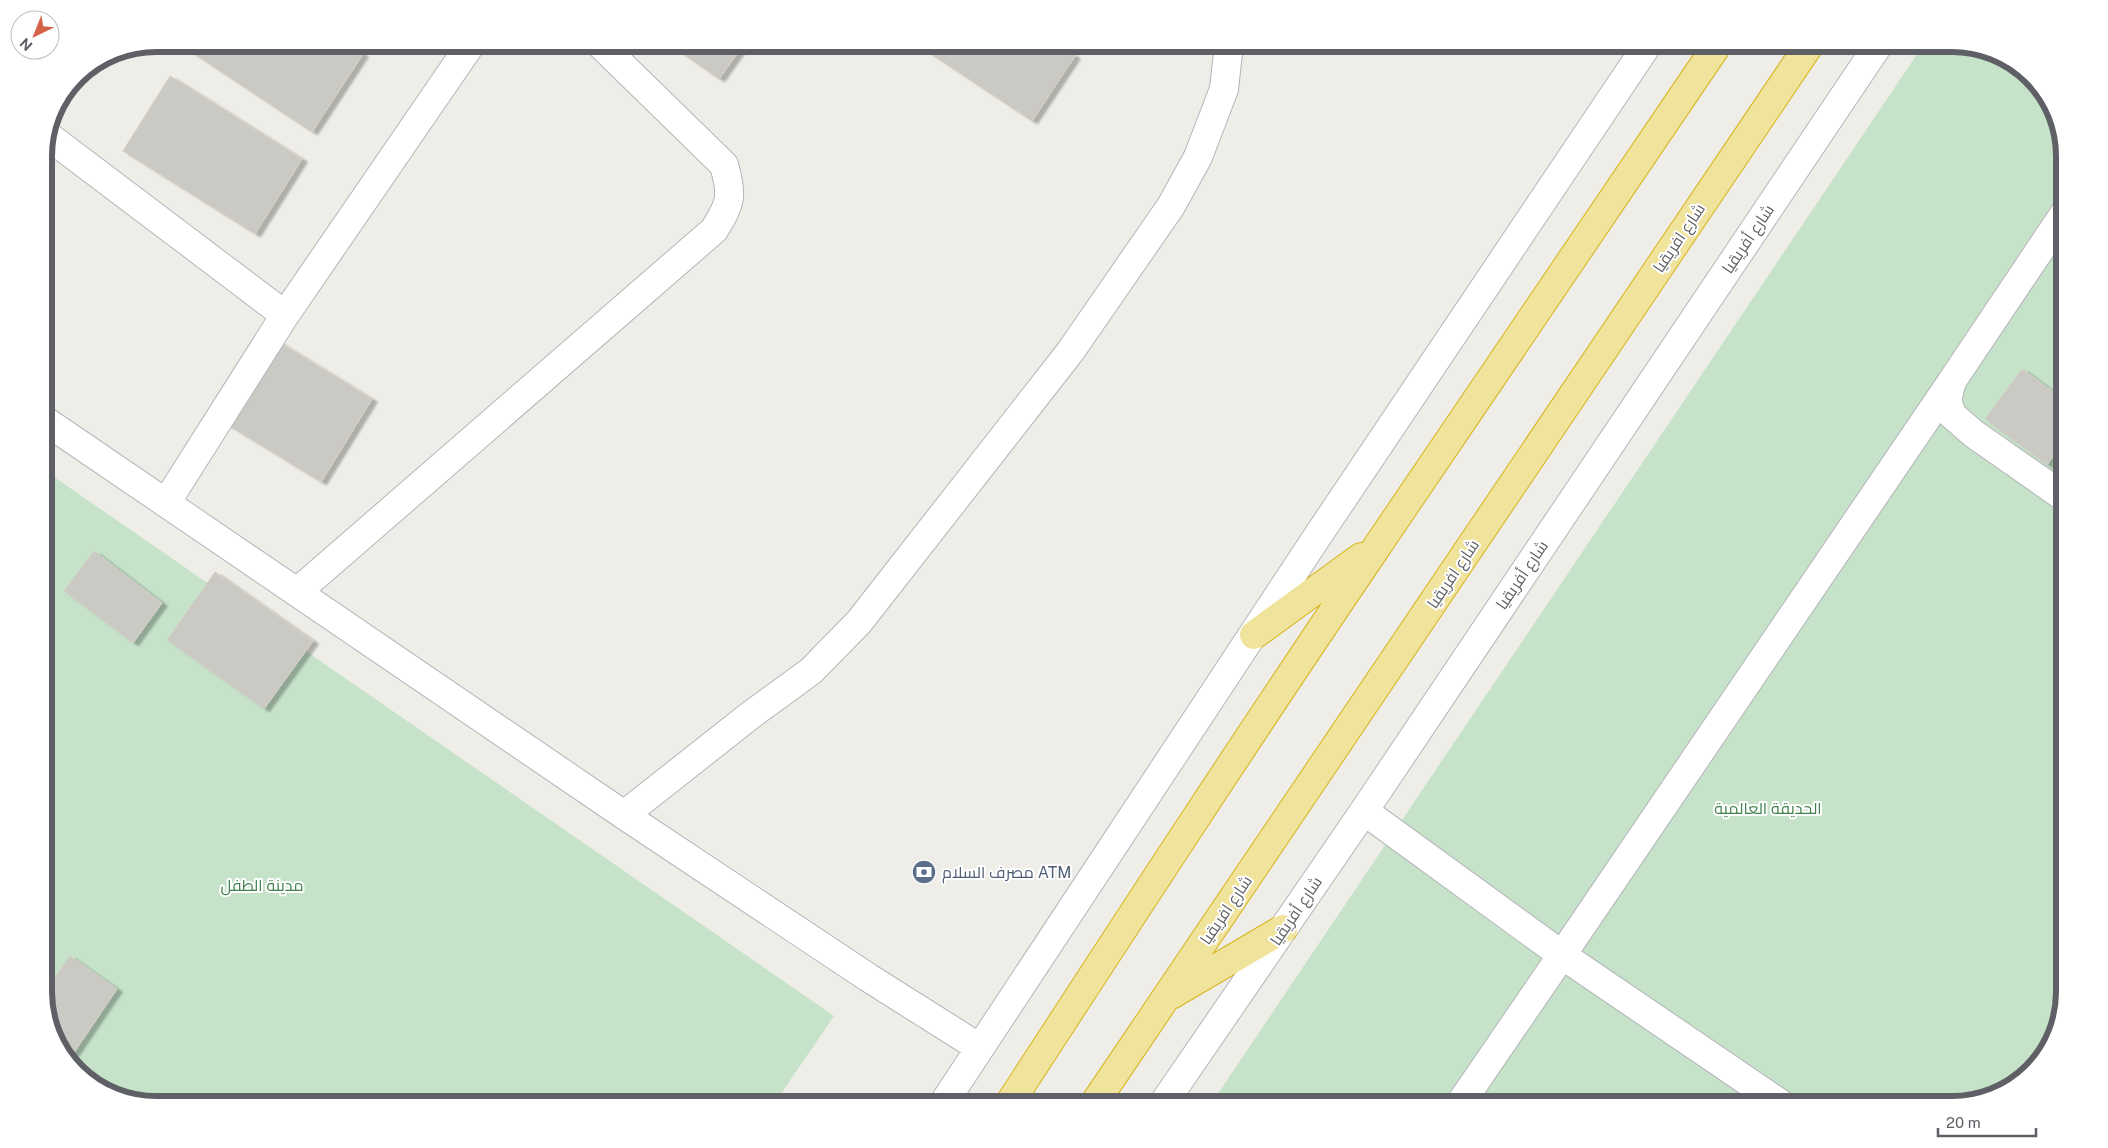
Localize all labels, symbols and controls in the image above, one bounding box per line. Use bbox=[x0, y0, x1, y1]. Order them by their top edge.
north arrow bbox=[10, 10, 60, 60]
text: N bbox=[17, 35, 36, 54]
street label: شارع افريقيا bbox=[1649, 200, 1711, 277]
street label: شارع أفريقيا bbox=[1718, 201, 1780, 278]
street label: شارع افريقيا bbox=[1423, 536, 1485, 613]
street label: شارع أفريقيا bbox=[1492, 537, 1554, 614]
park label: الحديقة العالمية bbox=[1714, 799, 1822, 818]
bank icon: مصرف السلام ATM bbox=[911, 859, 937, 885]
place label: مصرف السلام ATM bbox=[942, 863, 1071, 884]
street label: شارع افريقيا bbox=[1196, 872, 1258, 949]
street label: شارع أفريقيا bbox=[1266, 873, 1328, 950]
park label: مدينة الطفل bbox=[220, 876, 304, 896]
scale bar bbox=[1938, 1106, 2036, 1138]
text: 20 m bbox=[1946, 1114, 1981, 1131]

